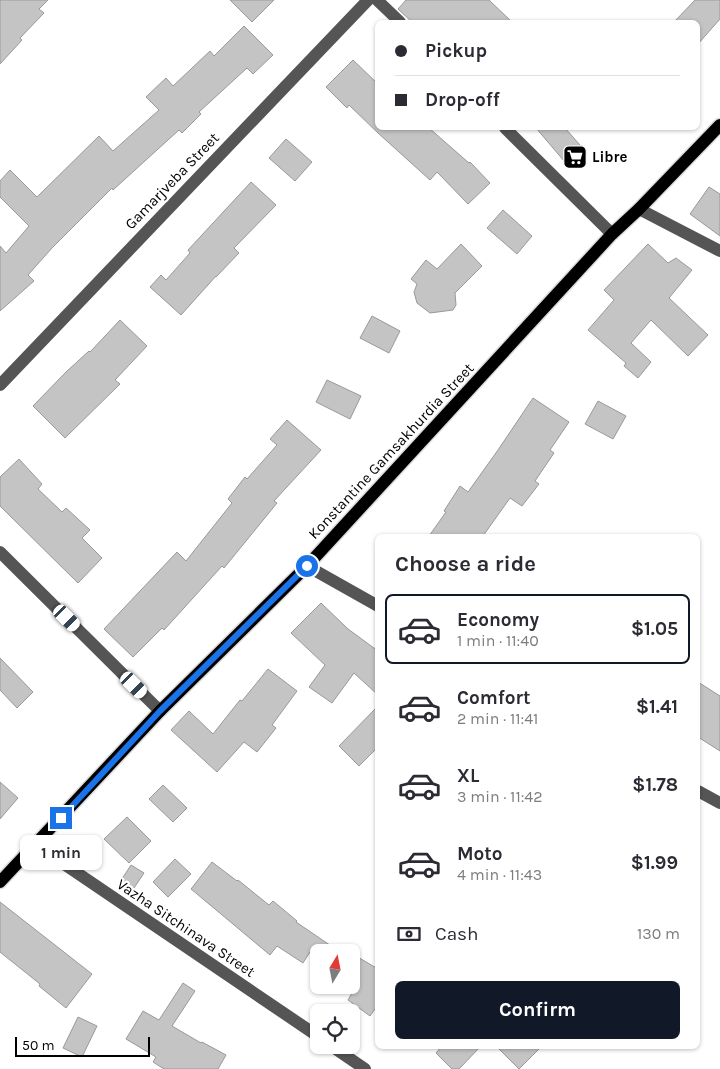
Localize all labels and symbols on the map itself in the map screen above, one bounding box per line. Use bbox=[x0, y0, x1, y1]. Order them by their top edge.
street label: Gamarjveba Street bbox=[121, 129, 223, 233]
supermarket icon: Libre bbox=[562, 144, 588, 170]
place label: Libre bbox=[592, 148, 627, 166]
street label: Konstantine Gamsakhurdia Street bbox=[305, 359, 478, 543]
route start bbox=[296, 555, 318, 577]
car bbox=[51, 602, 82, 634]
car bbox=[118, 669, 149, 701]
route end bbox=[50, 807, 72, 829]
callout: 1 min bbox=[20, 836, 102, 870]
street label: Vazha Sitchinava Street bbox=[114, 875, 259, 981]
north arrow bbox=[310, 944, 360, 994]
scale bar bbox=[15, 1034, 150, 1057]

